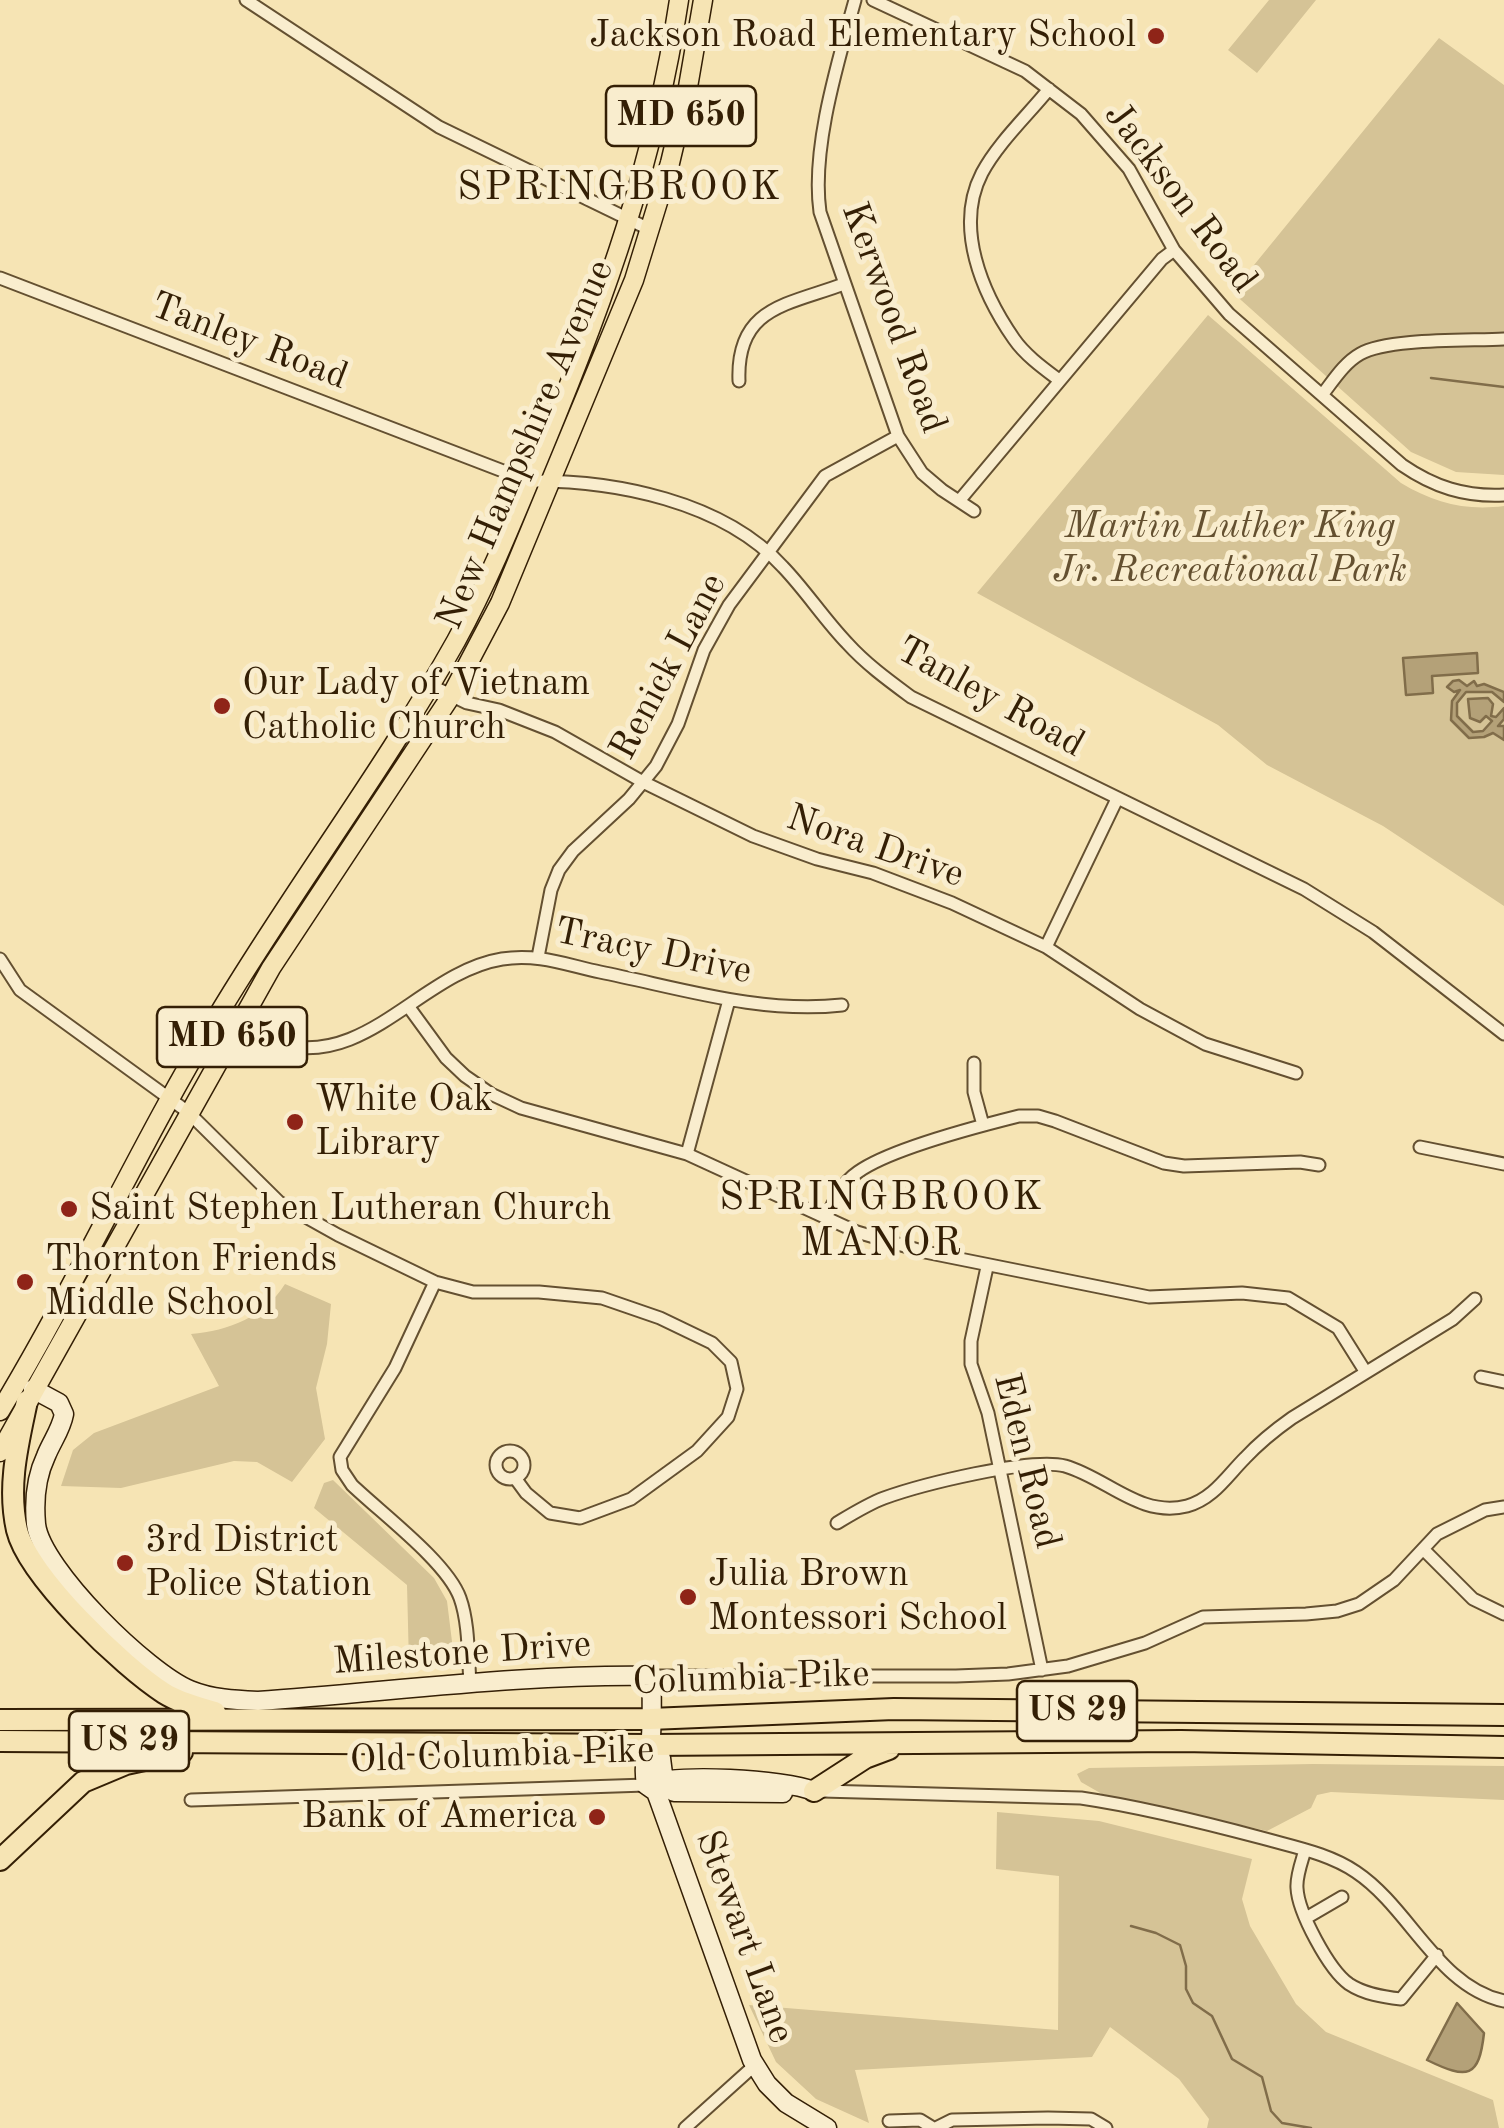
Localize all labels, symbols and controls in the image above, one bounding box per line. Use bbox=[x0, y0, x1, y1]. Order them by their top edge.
place label: Jackson Road Elementary School bbox=[589, 13, 1136, 59]
marker: Jackson Road Elementary School bbox=[1145, 25, 1167, 47]
road number: MD 650 bbox=[606, 86, 756, 146]
street label: Jackson Road bbox=[1094, 94, 1266, 302]
district label: SPRINGBROOK bbox=[457, 165, 783, 213]
street label: Kerwood Road bbox=[830, 196, 956, 440]
street label: New Hampshire Avenue bbox=[427, 253, 625, 637]
street label: Tanley Road bbox=[144, 284, 354, 400]
park label: Martin Luther King Jr. Recreational Park bbox=[1053, 504, 1407, 594]
street label: Renick Lane bbox=[601, 566, 737, 768]
street label: Tanley Road bbox=[888, 628, 1092, 768]
place label: Our Lady of Vietnam Catholic Church bbox=[242, 661, 590, 751]
marker: Our Lady of Vietnam Catholic Church bbox=[211, 695, 233, 717]
street label: Nora Drive bbox=[780, 795, 970, 899]
street label: Tracy Drive bbox=[550, 909, 756, 995]
road number: MD 650 bbox=[157, 1007, 307, 1067]
place label: White Oak Library bbox=[315, 1077, 493, 1166]
marker: White Oak Library bbox=[284, 1111, 306, 1133]
district label: SPRINGBROOK MANOR bbox=[719, 1175, 1045, 1269]
place label: Saint Stephen Lutheran Church bbox=[89, 1186, 611, 1232]
marker: Saint Stephen Lutheran Church bbox=[58, 1198, 80, 1220]
place label: Thornton Friends Middle School bbox=[45, 1237, 337, 1326]
marker: Thornton Friends Middle School bbox=[14, 1271, 36, 1293]
street label: Eden Road bbox=[982, 1368, 1070, 1554]
place label: 3rd District Police Station bbox=[145, 1518, 371, 1608]
marker: 3rd District Police Station bbox=[114, 1552, 136, 1574]
place label: Julia Brown Montessori School bbox=[708, 1552, 1007, 1642]
marker: Julia Brown Montessori School bbox=[677, 1586, 699, 1608]
street label: Milestone Drive bbox=[332, 1622, 592, 1686]
street label: Columbia Pike bbox=[632, 1652, 870, 1706]
road number: US 29 bbox=[1017, 1681, 1137, 1741]
road number: US 29 bbox=[69, 1711, 189, 1771]
street label: Old Columbia Pike bbox=[349, 1728, 655, 1784]
place label: Bank of America bbox=[301, 1794, 577, 1840]
marker: Bank of America bbox=[586, 1806, 608, 1828]
street label: Stewart Lane bbox=[684, 1824, 804, 2050]

